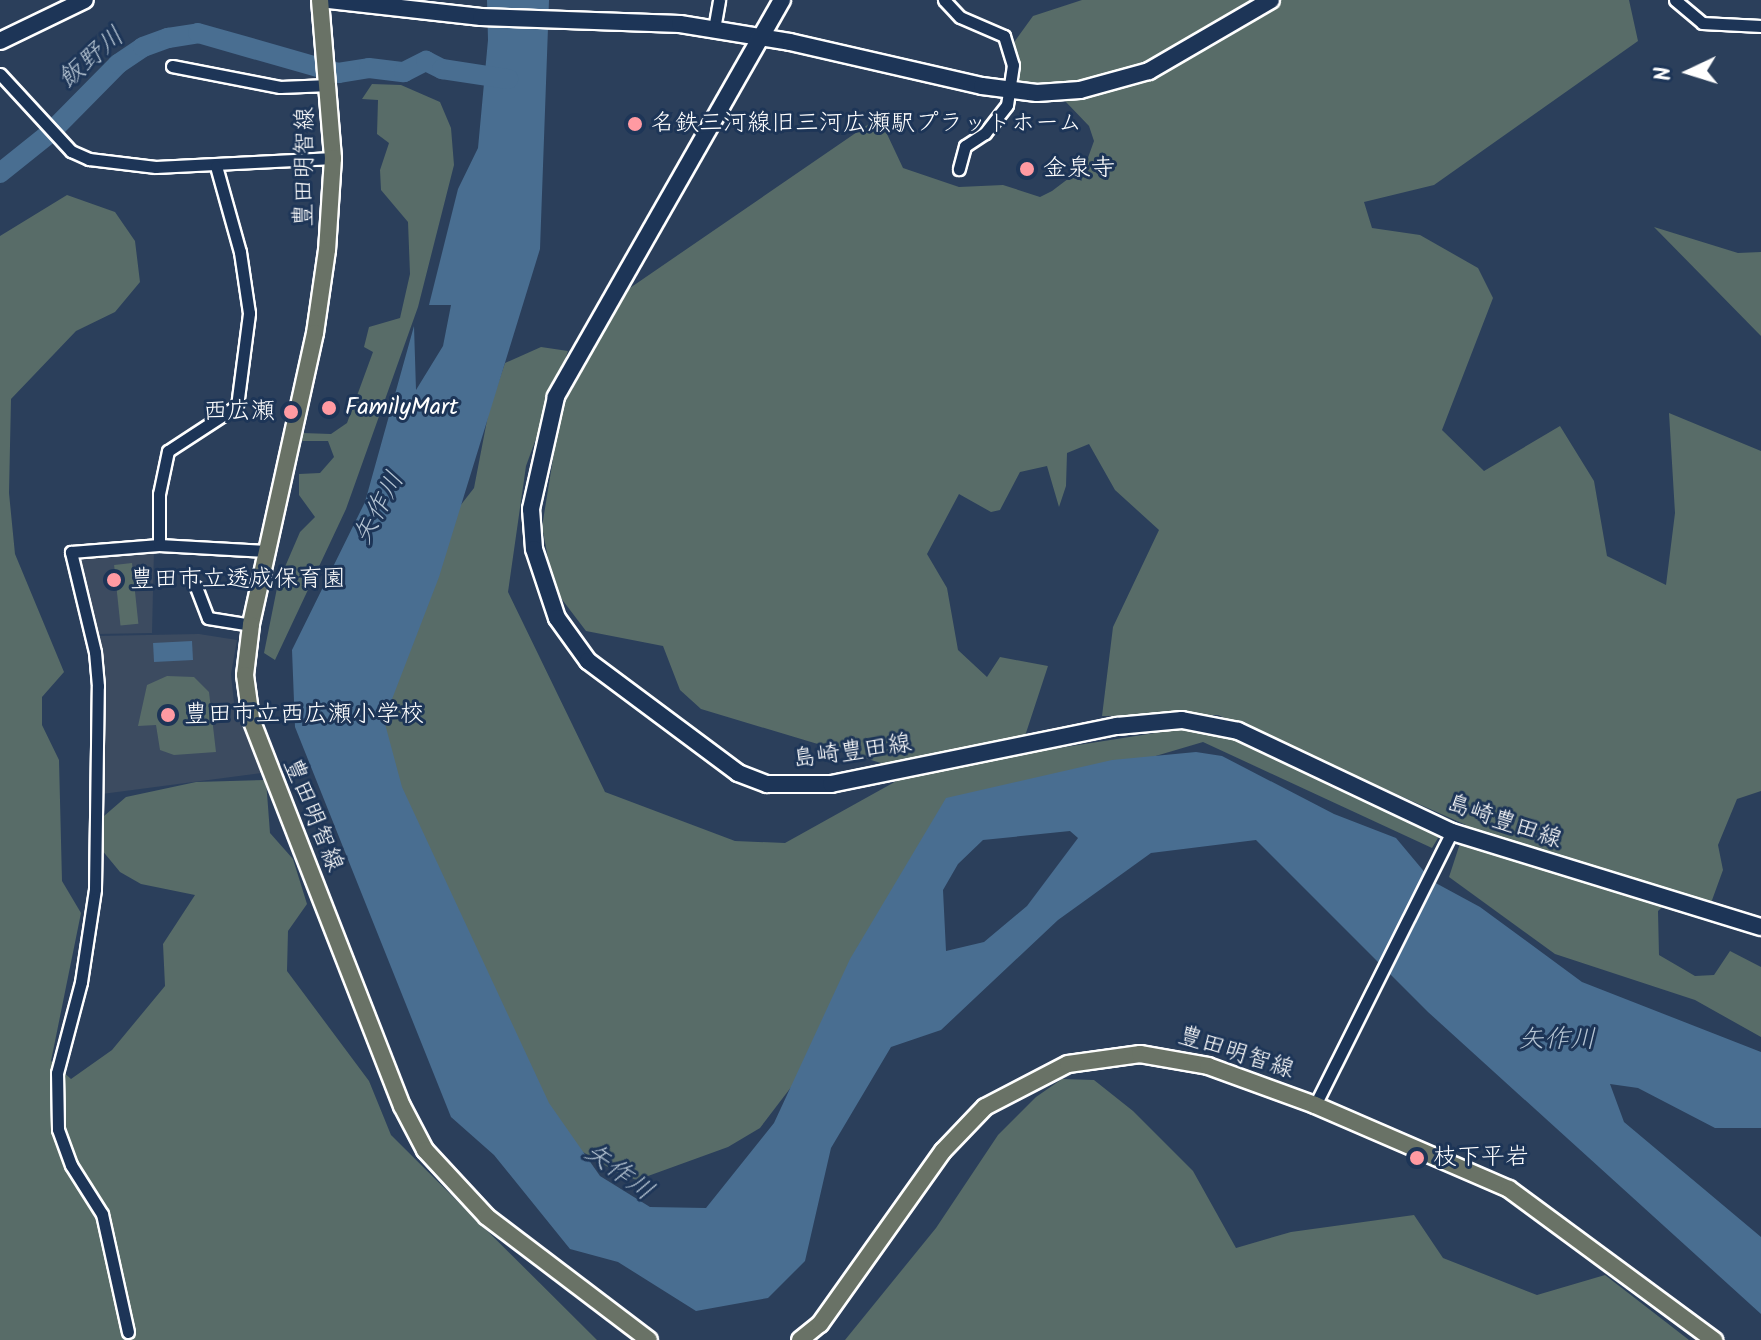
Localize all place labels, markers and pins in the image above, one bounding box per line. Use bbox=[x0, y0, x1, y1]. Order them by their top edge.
place label: 名鉄三河線旧三河広瀬駅プラットホーム bbox=[651, 110, 1083, 138]
marker: 名鉄三河線旧三河広瀬駅プラットホーム bbox=[626, 115, 644, 133]
place label: 金泉寺 bbox=[1043, 155, 1115, 183]
marker: 金泉寺 bbox=[1018, 160, 1036, 178]
place label: FamilyMart bbox=[345, 394, 458, 422]
place label: 西広瀬 bbox=[203, 398, 275, 426]
marker: FamilyMart bbox=[320, 399, 338, 417]
marker: 西広瀬 bbox=[282, 403, 300, 421]
place label: 豊田市立透成保育園 bbox=[130, 566, 346, 594]
marker: 豊田市立透成保育園 bbox=[105, 571, 123, 589]
place label: 豊田市立西広瀬小学校 bbox=[184, 701, 424, 729]
marker: 豊田市立西広瀬小学校 bbox=[159, 706, 177, 724]
place label: 枝下平岩 bbox=[1433, 1144, 1529, 1172]
marker: 枝下平岩 bbox=[1408, 1149, 1426, 1167]

